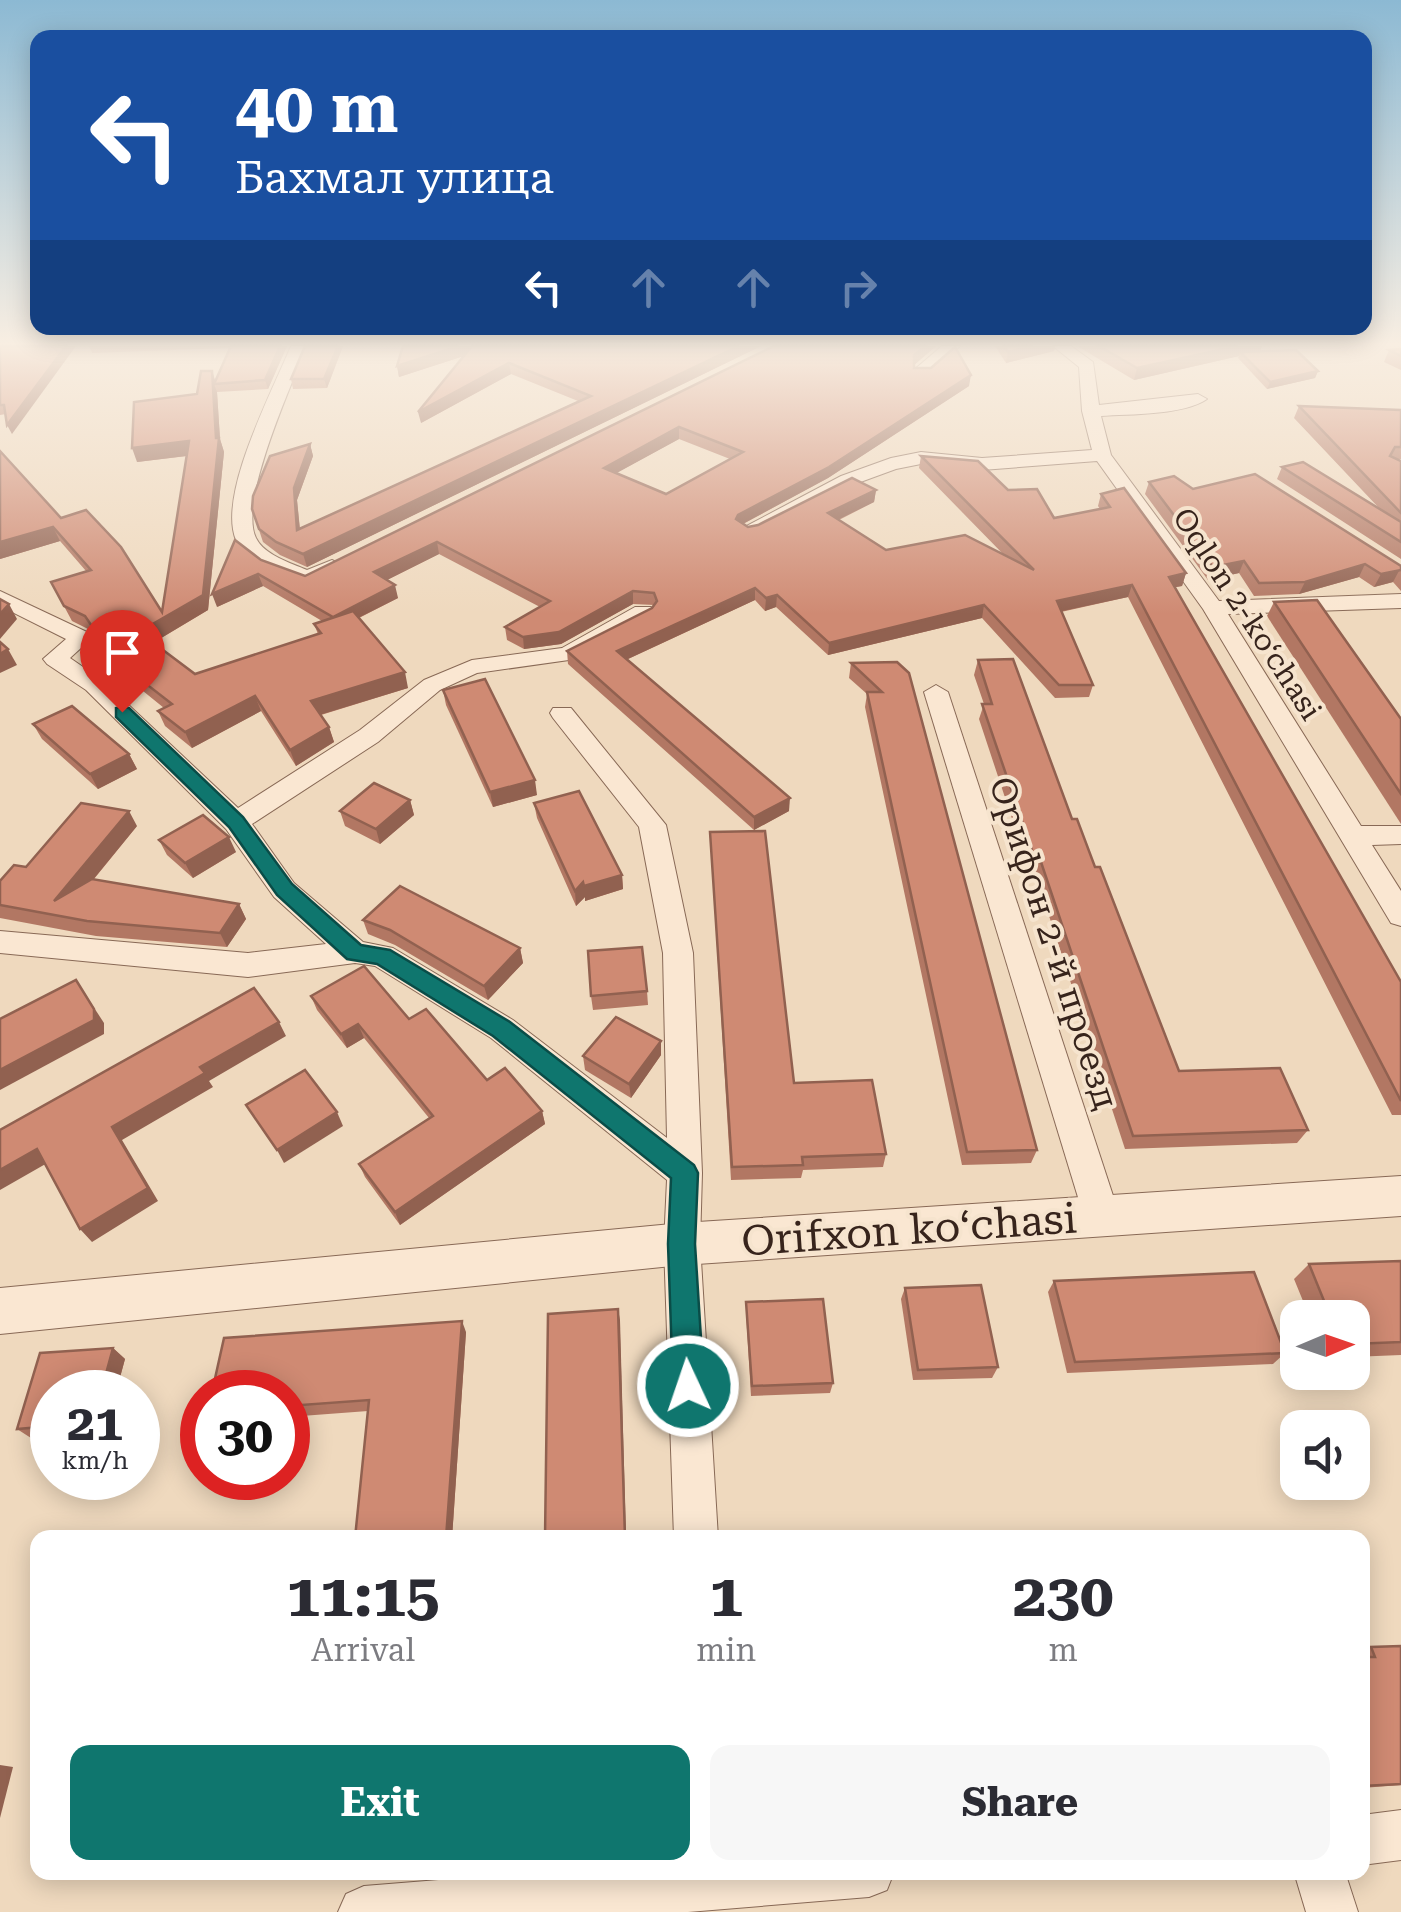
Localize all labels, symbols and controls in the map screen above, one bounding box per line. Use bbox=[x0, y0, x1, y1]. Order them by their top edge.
text: 40 m bbox=[235, 67, 399, 149]
icon: left bbox=[70, 70, 200, 200]
text: Бахмал улица bbox=[235, 151, 554, 204]
icon: left bbox=[516, 260, 571, 315]
icon: ahead bbox=[621, 260, 676, 315]
icon: ahead bbox=[726, 260, 781, 315]
icon: right bbox=[831, 260, 886, 315]
street label: Oqlon 2-ko‘chasi bbox=[1166, 501, 1329, 726]
pin bbox=[80, 610, 165, 713]
icon: arrive bbox=[95, 625, 150, 680]
street label: Орифон 2-й проезд bbox=[980, 772, 1127, 1114]
street label: Orifxon koʻchasi bbox=[740, 1193, 1078, 1266]
north arrow bbox=[1280, 1300, 1370, 1390]
map controls bbox=[1280, 1300, 1370, 1500]
position arrow bbox=[636, 1334, 740, 1438]
speed limit sign: 30 bbox=[180, 1370, 310, 1500]
text: 21 bbox=[67, 1394, 123, 1452]
button: sound bbox=[1280, 1410, 1370, 1500]
text: km/h bbox=[62, 1446, 128, 1475]
text: 11:15 bbox=[286, 1560, 440, 1631]
text: 1 bbox=[709, 1560, 743, 1631]
text: 230 bbox=[1013, 1560, 1114, 1631]
text: Arrival bbox=[311, 1631, 415, 1669]
text: min bbox=[696, 1631, 756, 1669]
text: m bbox=[1049, 1631, 1078, 1669]
button: Exit bbox=[70, 1745, 690, 1860]
button: Share bbox=[710, 1745, 1330, 1860]

